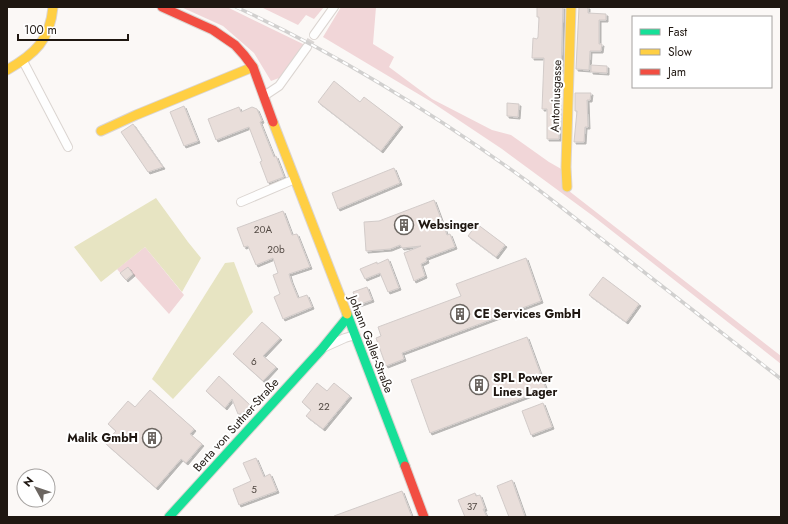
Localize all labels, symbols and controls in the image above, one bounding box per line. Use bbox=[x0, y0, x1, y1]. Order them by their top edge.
scale bar bbox=[18, 16, 128, 42]
legend bbox=[632, 16, 772, 88]
text: 100 m bbox=[24, 21, 57, 39]
text: Fast bbox=[668, 23, 687, 41]
text: Slow bbox=[668, 43, 693, 61]
street label: Antoniusgasse bbox=[546, 59, 566, 133]
text: Jam bbox=[666, 63, 686, 81]
building icon: Websinger bbox=[393, 214, 415, 236]
place label: Websinger bbox=[418, 216, 479, 234]
house number: 20A bbox=[254, 222, 273, 237]
house number: 20b bbox=[267, 242, 285, 257]
street label: Johann Galler-Straße bbox=[343, 291, 398, 396]
building icon: CE Services GmbH bbox=[449, 303, 471, 325]
place label: CE Services GmbH bbox=[474, 305, 581, 323]
house number: 6 bbox=[251, 354, 257, 369]
place label: SPL Power Lines Lager bbox=[493, 369, 557, 401]
street label: Berta von Suttner-Straße bbox=[189, 374, 283, 476]
building icon: SPL Power Lines Lager bbox=[468, 374, 490, 396]
house number: 22 bbox=[318, 399, 330, 414]
building icon: Malik GmbH bbox=[141, 427, 163, 449]
place label: Malik GmbH bbox=[67, 429, 138, 447]
north arrow bbox=[16, 468, 56, 508]
text: N bbox=[19, 473, 37, 490]
house number: 5 bbox=[251, 482, 257, 497]
house number: 37 bbox=[467, 499, 478, 514]

